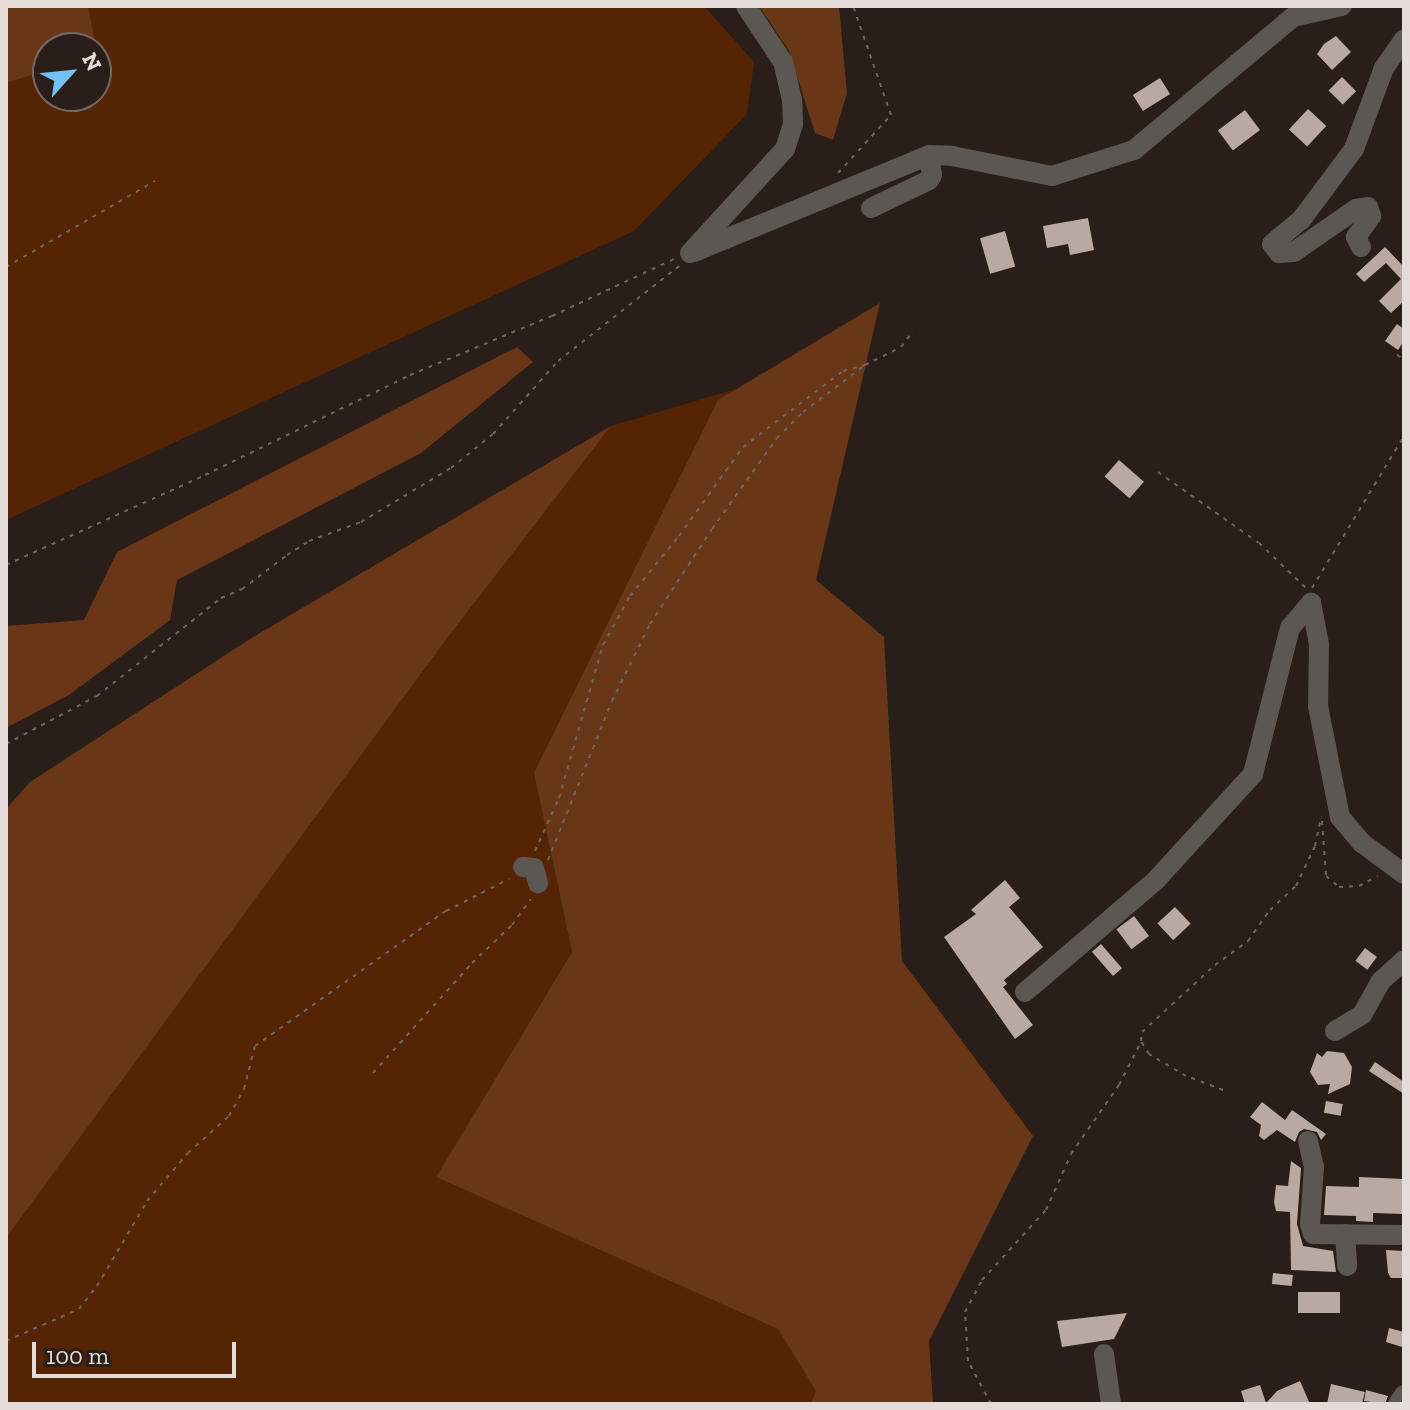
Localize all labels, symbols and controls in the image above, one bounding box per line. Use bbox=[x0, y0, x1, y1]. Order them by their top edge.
north arrow bbox=[32, 32, 112, 112]
text: N bbox=[76, 48, 108, 75]
scale bar bbox=[36, 1326, 240, 1376]
text: 100 m bbox=[46, 1341, 109, 1370]

